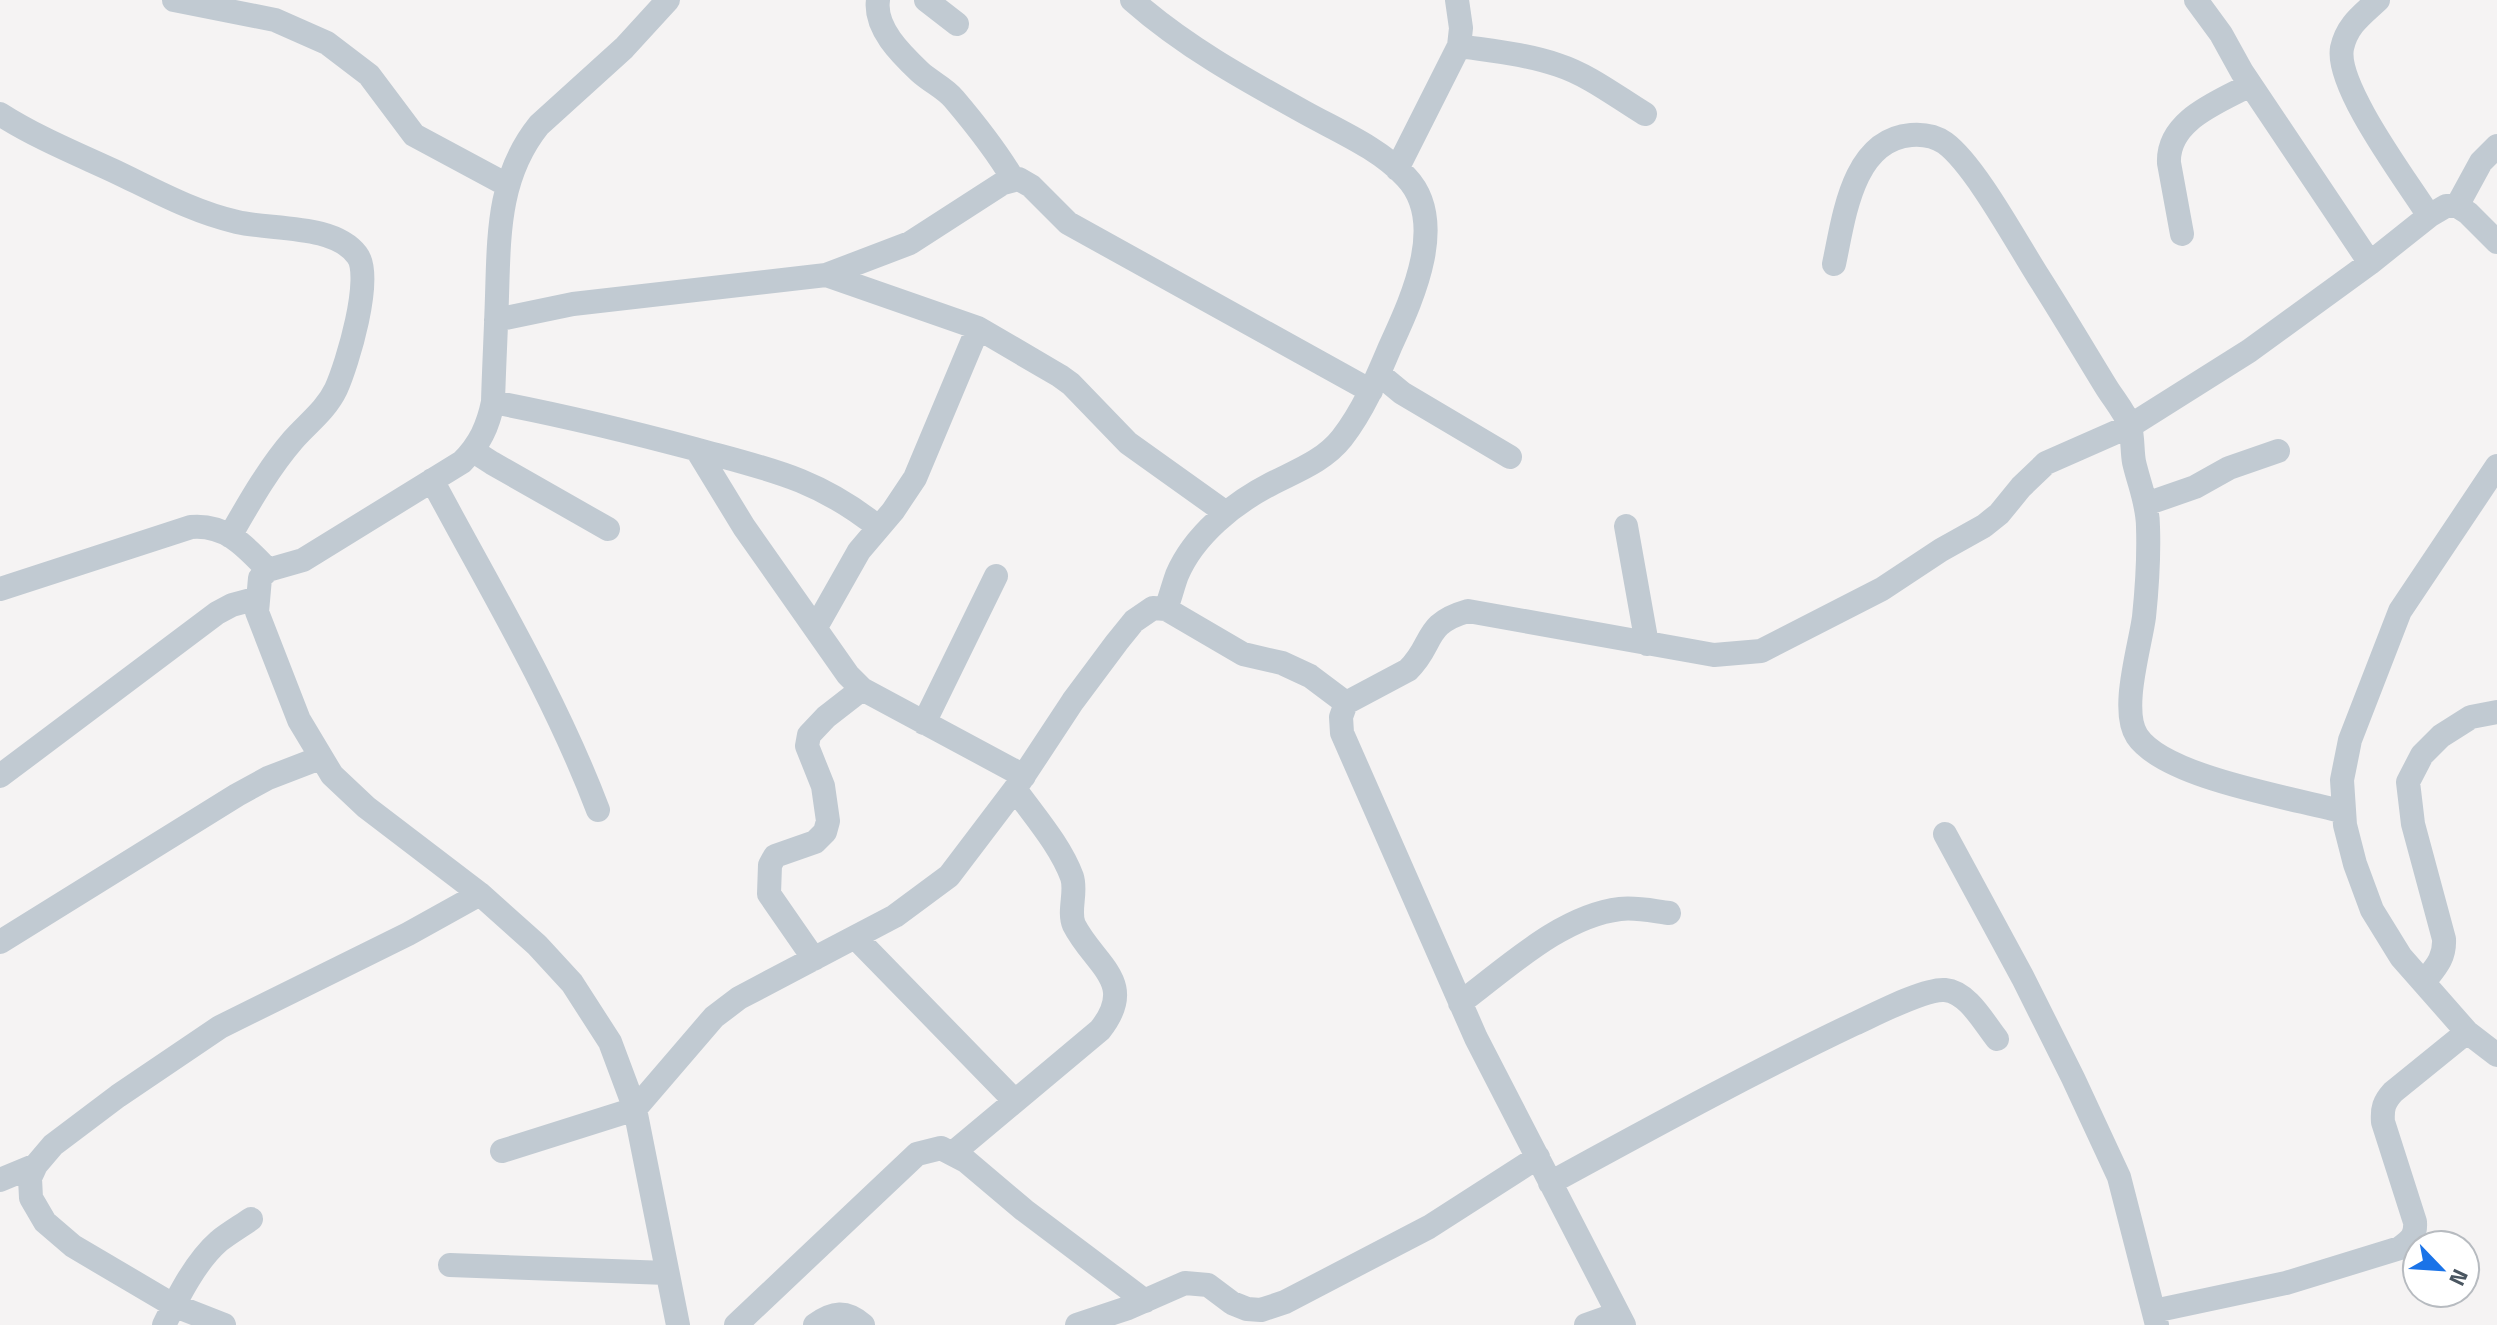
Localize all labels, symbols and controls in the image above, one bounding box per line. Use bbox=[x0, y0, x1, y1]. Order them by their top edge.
north arrow bbox=[2401, 1229, 2481, 1309]
text: N bbox=[2440, 1263, 2478, 1292]

